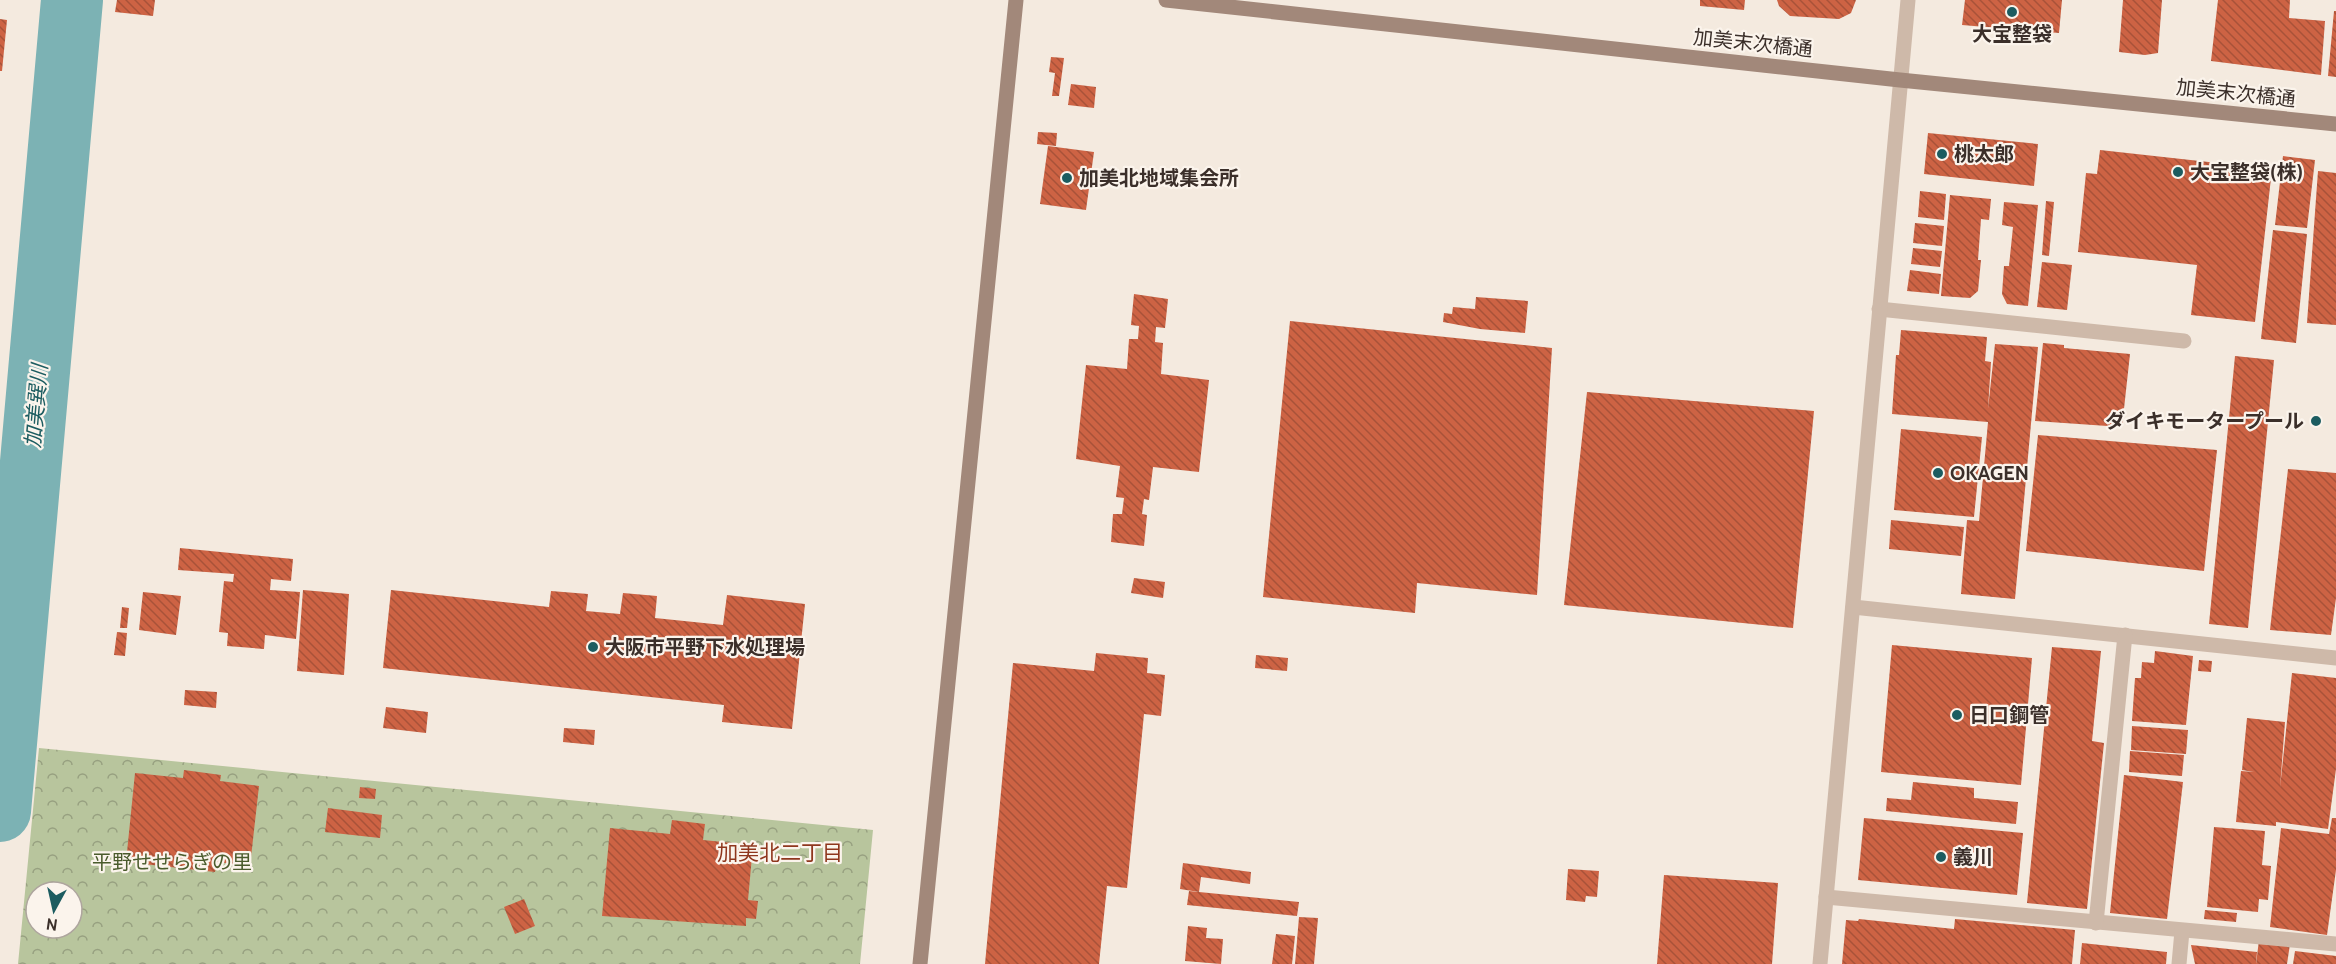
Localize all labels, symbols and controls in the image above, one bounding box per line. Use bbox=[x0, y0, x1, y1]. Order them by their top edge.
marker: 大宝整袋 bbox=[2005, 5, 2019, 19]
place label: 大宝整袋 bbox=[1972, 22, 2052, 46]
street label: 加美末次橋通 bbox=[1692, 25, 1814, 61]
street label: 加美末次橋通 bbox=[2175, 75, 2297, 111]
place label: 桃太郎 bbox=[1954, 142, 2014, 166]
marker: 桃太郎 bbox=[1935, 147, 1949, 161]
place label: 大宝整袋(株) bbox=[2190, 160, 2303, 184]
marker: 大宝整袋(株) bbox=[2171, 165, 2185, 179]
place label: 加美北地域集会所 bbox=[1079, 166, 1239, 190]
marker: 加美北地域集会所 bbox=[1060, 171, 1074, 185]
water label: 加美巽川 bbox=[20, 361, 52, 449]
place label: ダイキモータープール bbox=[2105, 409, 2304, 433]
marker: ダイキモータープール bbox=[2309, 414, 2323, 428]
place label: OKAGEN bbox=[1950, 461, 2029, 485]
marker: OKAGEN bbox=[1931, 466, 1945, 480]
place label: 大阪市平野下水処理場 bbox=[605, 635, 805, 659]
marker: 大阪市平野下水処理場 bbox=[586, 640, 600, 654]
place label: 日口鋼管 bbox=[1969, 703, 2049, 727]
marker: 日口鋼管 bbox=[1950, 708, 1964, 722]
district label: 加美北二丁目 bbox=[717, 840, 843, 865]
place label: 義川 bbox=[1953, 845, 1993, 869]
park label: 平野せせらぎの里 bbox=[92, 850, 252, 874]
marker: 義川 bbox=[1934, 850, 1948, 864]
north arrow bbox=[24, 880, 84, 940]
text: N bbox=[45, 914, 59, 935]

